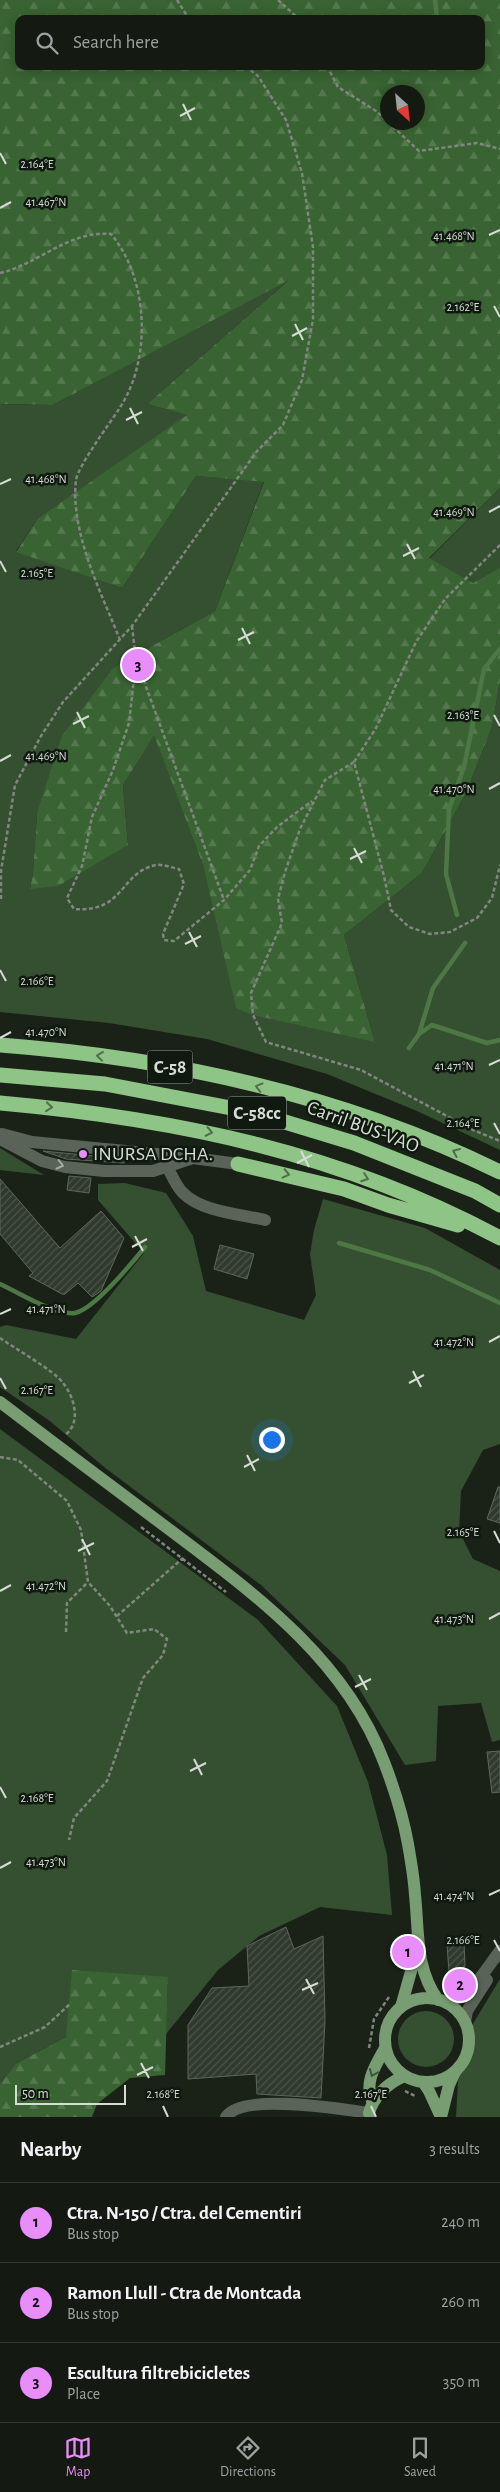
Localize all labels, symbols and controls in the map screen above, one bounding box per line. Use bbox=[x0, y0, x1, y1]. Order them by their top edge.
search box bbox=[15, 15, 485, 70]
icon: search bbox=[33, 29, 61, 57]
text: Search here bbox=[73, 33, 159, 52]
north arrow bbox=[380, 85, 425, 130]
text: 2.164°E bbox=[20, 158, 54, 170]
text: 41.467°N bbox=[26, 196, 66, 208]
text: 41.468°N bbox=[433, 230, 475, 242]
text: 2.162°E bbox=[447, 301, 480, 313]
text: 41.468°N bbox=[25, 473, 67, 485]
text: 41.469°N bbox=[433, 506, 475, 518]
text: 2.165°E bbox=[21, 567, 53, 579]
pin: 3 bbox=[122, 646, 154, 684]
text: 2.163°E bbox=[447, 709, 479, 721]
text: 41.469°N bbox=[25, 750, 67, 762]
text: 41.470°N bbox=[433, 783, 475, 795]
text: 2.166°E bbox=[21, 975, 54, 987]
text: 41.470°N bbox=[25, 1026, 67, 1038]
road number: C-58 bbox=[148, 1050, 192, 1084]
one-way arrow bbox=[96, 1051, 104, 1062]
text: 41.471°N bbox=[434, 1060, 474, 1072]
one-way arrow bbox=[256, 1082, 264, 1092]
road number: C-58cc bbox=[228, 1096, 286, 1130]
street label: Carril BUS-VAO bbox=[304, 1098, 422, 1156]
one-way arrow bbox=[45, 1101, 53, 1112]
text: 2.164°E bbox=[446, 1117, 480, 1129]
one-way arrow bbox=[205, 1126, 213, 1137]
place label: INURSA DCHA. bbox=[93, 1144, 213, 1164]
marker: INURSA DCHA. bbox=[77, 1148, 89, 1160]
one-way arrow bbox=[452, 1148, 460, 1158]
one-way arrow bbox=[56, 1159, 65, 1170]
one-way arrow bbox=[282, 1168, 290, 1179]
one-way arrow bbox=[360, 1172, 369, 1182]
text: 41.471°N bbox=[26, 1303, 66, 1315]
text: 41.472°N bbox=[434, 1336, 474, 1348]
text: 2.167°E bbox=[21, 1384, 53, 1396]
your location bbox=[259, 1427, 285, 1453]
text: 2.165°E bbox=[447, 1526, 479, 1538]
text: 41.472°N bbox=[26, 1580, 66, 1592]
text: 41.473°N bbox=[434, 1613, 474, 1625]
text: 2.168°E bbox=[21, 1792, 54, 1804]
text: 41.473°N bbox=[26, 1856, 66, 1868]
text: 41.474°N bbox=[434, 1890, 474, 1902]
pin: 1 bbox=[392, 1933, 424, 1971]
text: 2.166°E bbox=[447, 1934, 480, 1946]
pin: 2 bbox=[444, 1966, 476, 2004]
one-way arrow bbox=[369, 2068, 379, 2077]
scale bar bbox=[15, 2082, 126, 2105]
text: 50 m bbox=[22, 2087, 49, 2101]
text: 2.168°E bbox=[147, 2088, 180, 2100]
text: 2.167°E bbox=[355, 2088, 387, 2100]
text: Nearby bbox=[20, 2139, 81, 2160]
text: 3 results bbox=[429, 2141, 480, 2157]
text: Ctra. N-150 / Ctra. del Cementiri bbox=[67, 2204, 302, 2223]
text: 1 bbox=[33, 2214, 39, 2230]
text: 240 m bbox=[441, 2214, 480, 2230]
text: Bus stop bbox=[67, 2226, 119, 2242]
text: Ramon Llull - Ctra de Montcada bbox=[67, 2284, 301, 2303]
text: 2 bbox=[32, 2294, 40, 2310]
text: 260 m bbox=[441, 2294, 480, 2310]
text: Bus stop bbox=[67, 2306, 119, 2322]
text: Escultura filtrebicicletes bbox=[67, 2364, 250, 2383]
text: 3 bbox=[33, 2374, 39, 2390]
text: 350 m bbox=[443, 2374, 480, 2390]
text: Place bbox=[67, 2386, 100, 2402]
tab: Map bbox=[64, 2434, 92, 2481]
tab: Directions bbox=[220, 2434, 276, 2481]
tab: Saved bbox=[404, 2434, 436, 2481]

